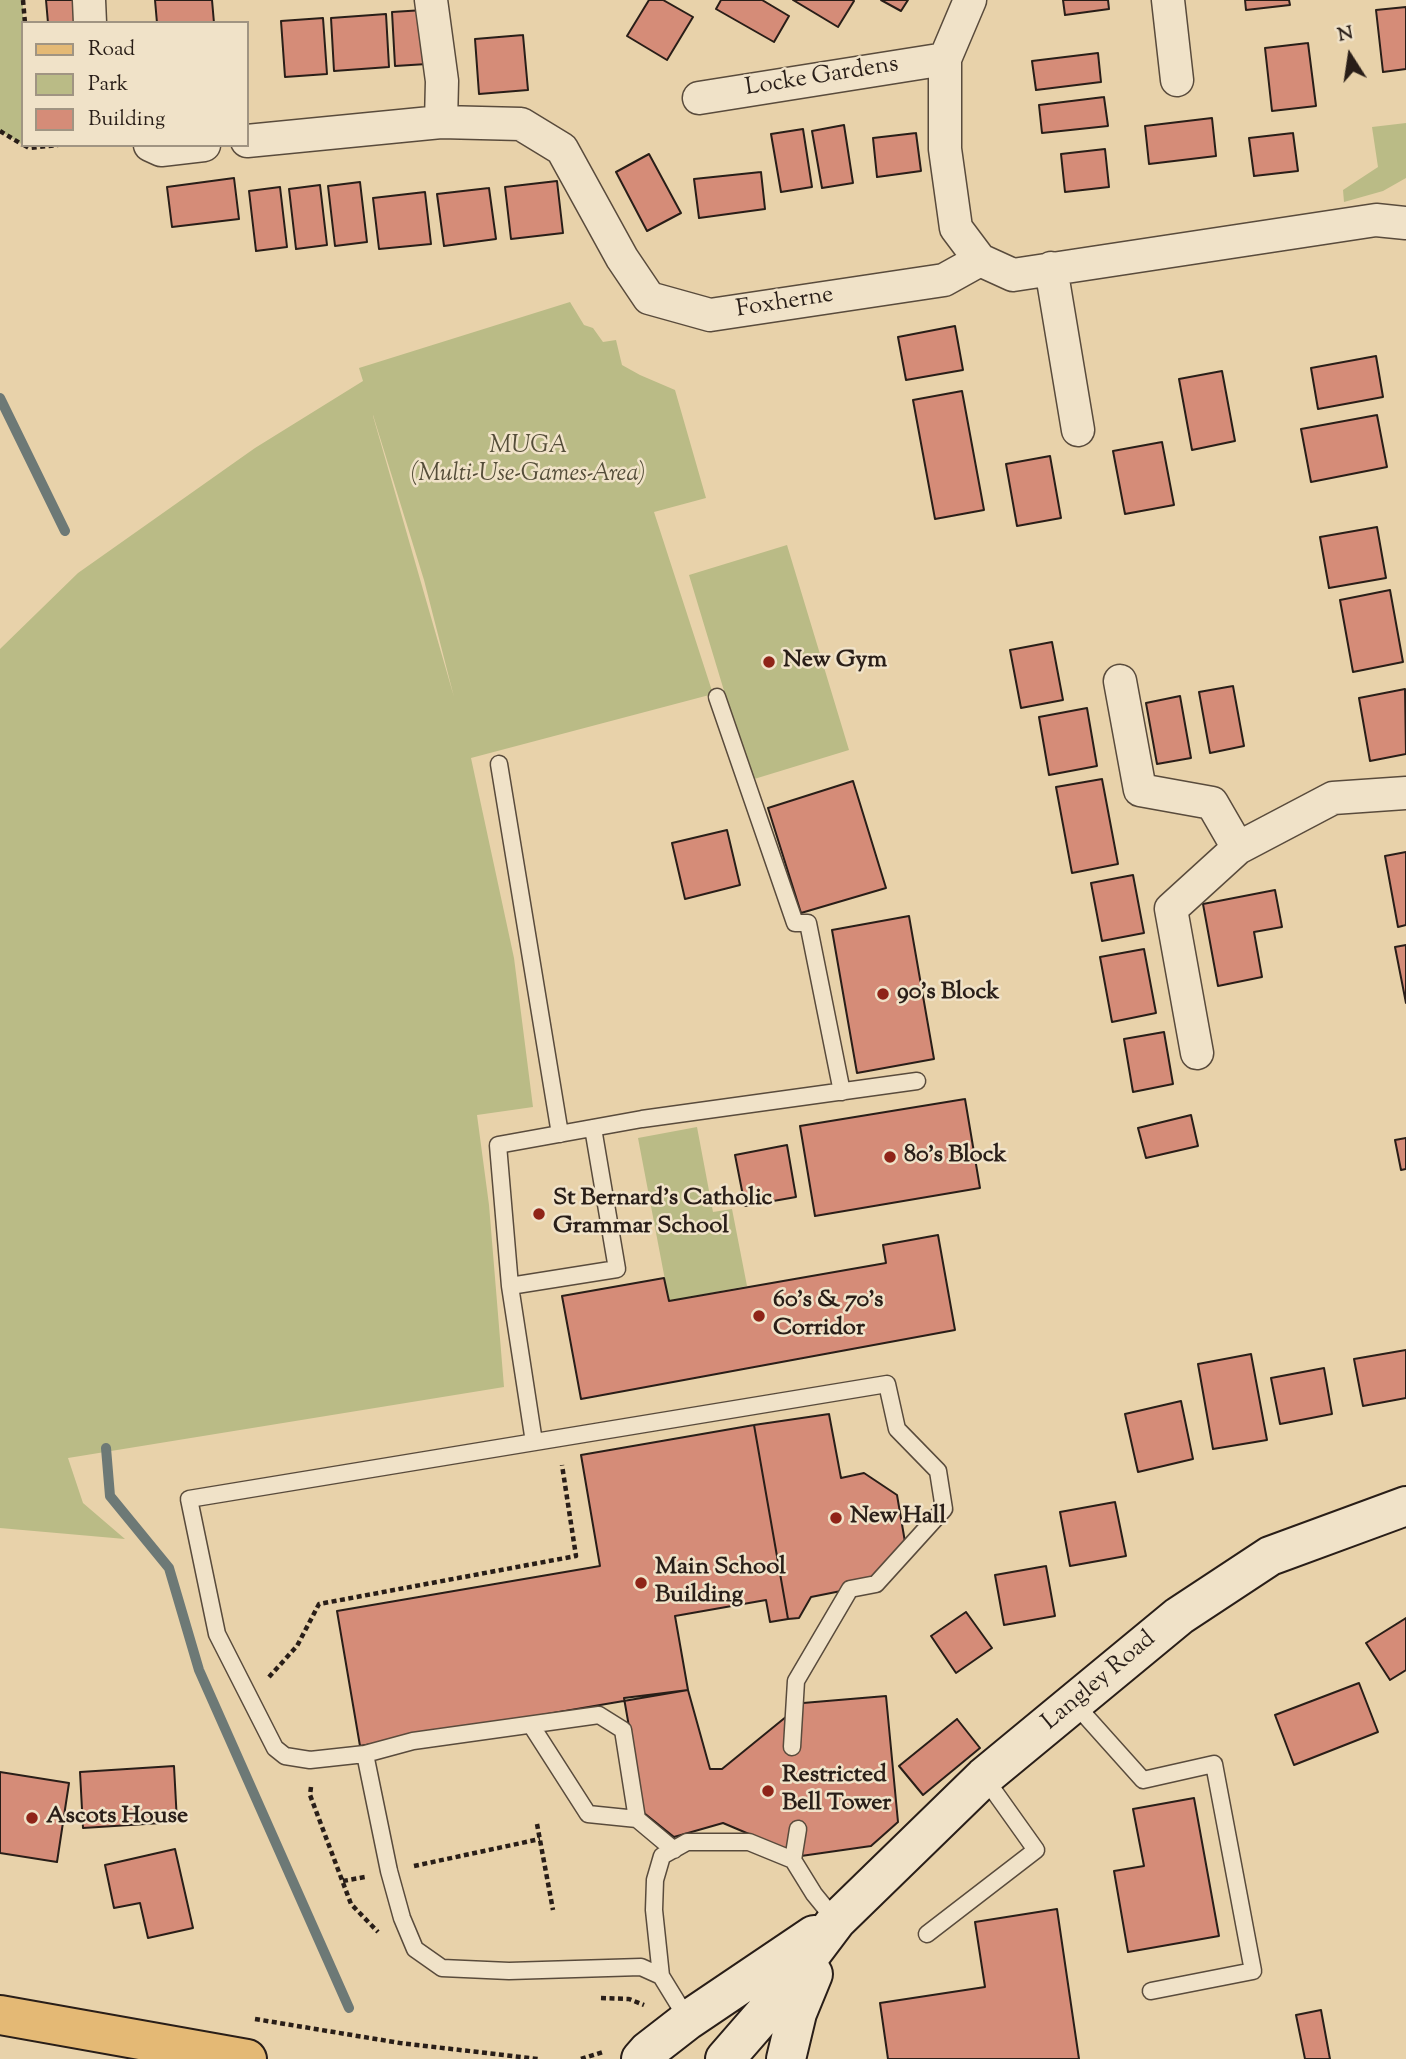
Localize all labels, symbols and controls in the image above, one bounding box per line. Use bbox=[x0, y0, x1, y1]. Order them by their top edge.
text: N bbox=[1335, 20, 1356, 50]
legend bbox=[21, 21, 248, 147]
north arrow bbox=[1315, 21, 1385, 91]
text: Road bbox=[88, 35, 135, 65]
street label: Locke Gardens bbox=[743, 52, 901, 104]
text: Park bbox=[88, 70, 128, 100]
text: Building bbox=[88, 105, 165, 135]
street label: Foxherne bbox=[734, 282, 836, 326]
park label: MUGA (Multi-Use-Games-Area) bbox=[410, 434, 646, 490]
place label: New Gym bbox=[783, 648, 887, 676]
marker: New Gym bbox=[761, 654, 777, 670]
place label: 90's Block bbox=[897, 980, 999, 1008]
marker: 90's Block bbox=[875, 986, 891, 1002]
place label: 80's Block bbox=[904, 1143, 1007, 1171]
marker: 80's Block bbox=[882, 1149, 898, 1165]
place label: St Bernard's Catholic Grammar School bbox=[553, 1186, 772, 1242]
marker: St Bernard's Catholic Grammar School bbox=[531, 1206, 547, 1222]
place label: 60's & 70's Corridor bbox=[773, 1288, 884, 1344]
marker: 60's & 70's Corridor bbox=[751, 1308, 767, 1324]
place label: New Hall bbox=[850, 1504, 946, 1532]
marker: New Hall bbox=[828, 1510, 844, 1526]
place label: Main School Building bbox=[655, 1555, 786, 1611]
marker: Main School Building bbox=[633, 1575, 649, 1591]
street label: Langley Road bbox=[1037, 1626, 1163, 1738]
place label: Restricted Bell Tower bbox=[782, 1763, 891, 1819]
marker: Restricted Bell Tower bbox=[760, 1783, 776, 1799]
place label: Ascots House bbox=[46, 1804, 188, 1832]
marker: Ascots House bbox=[24, 1810, 40, 1826]

